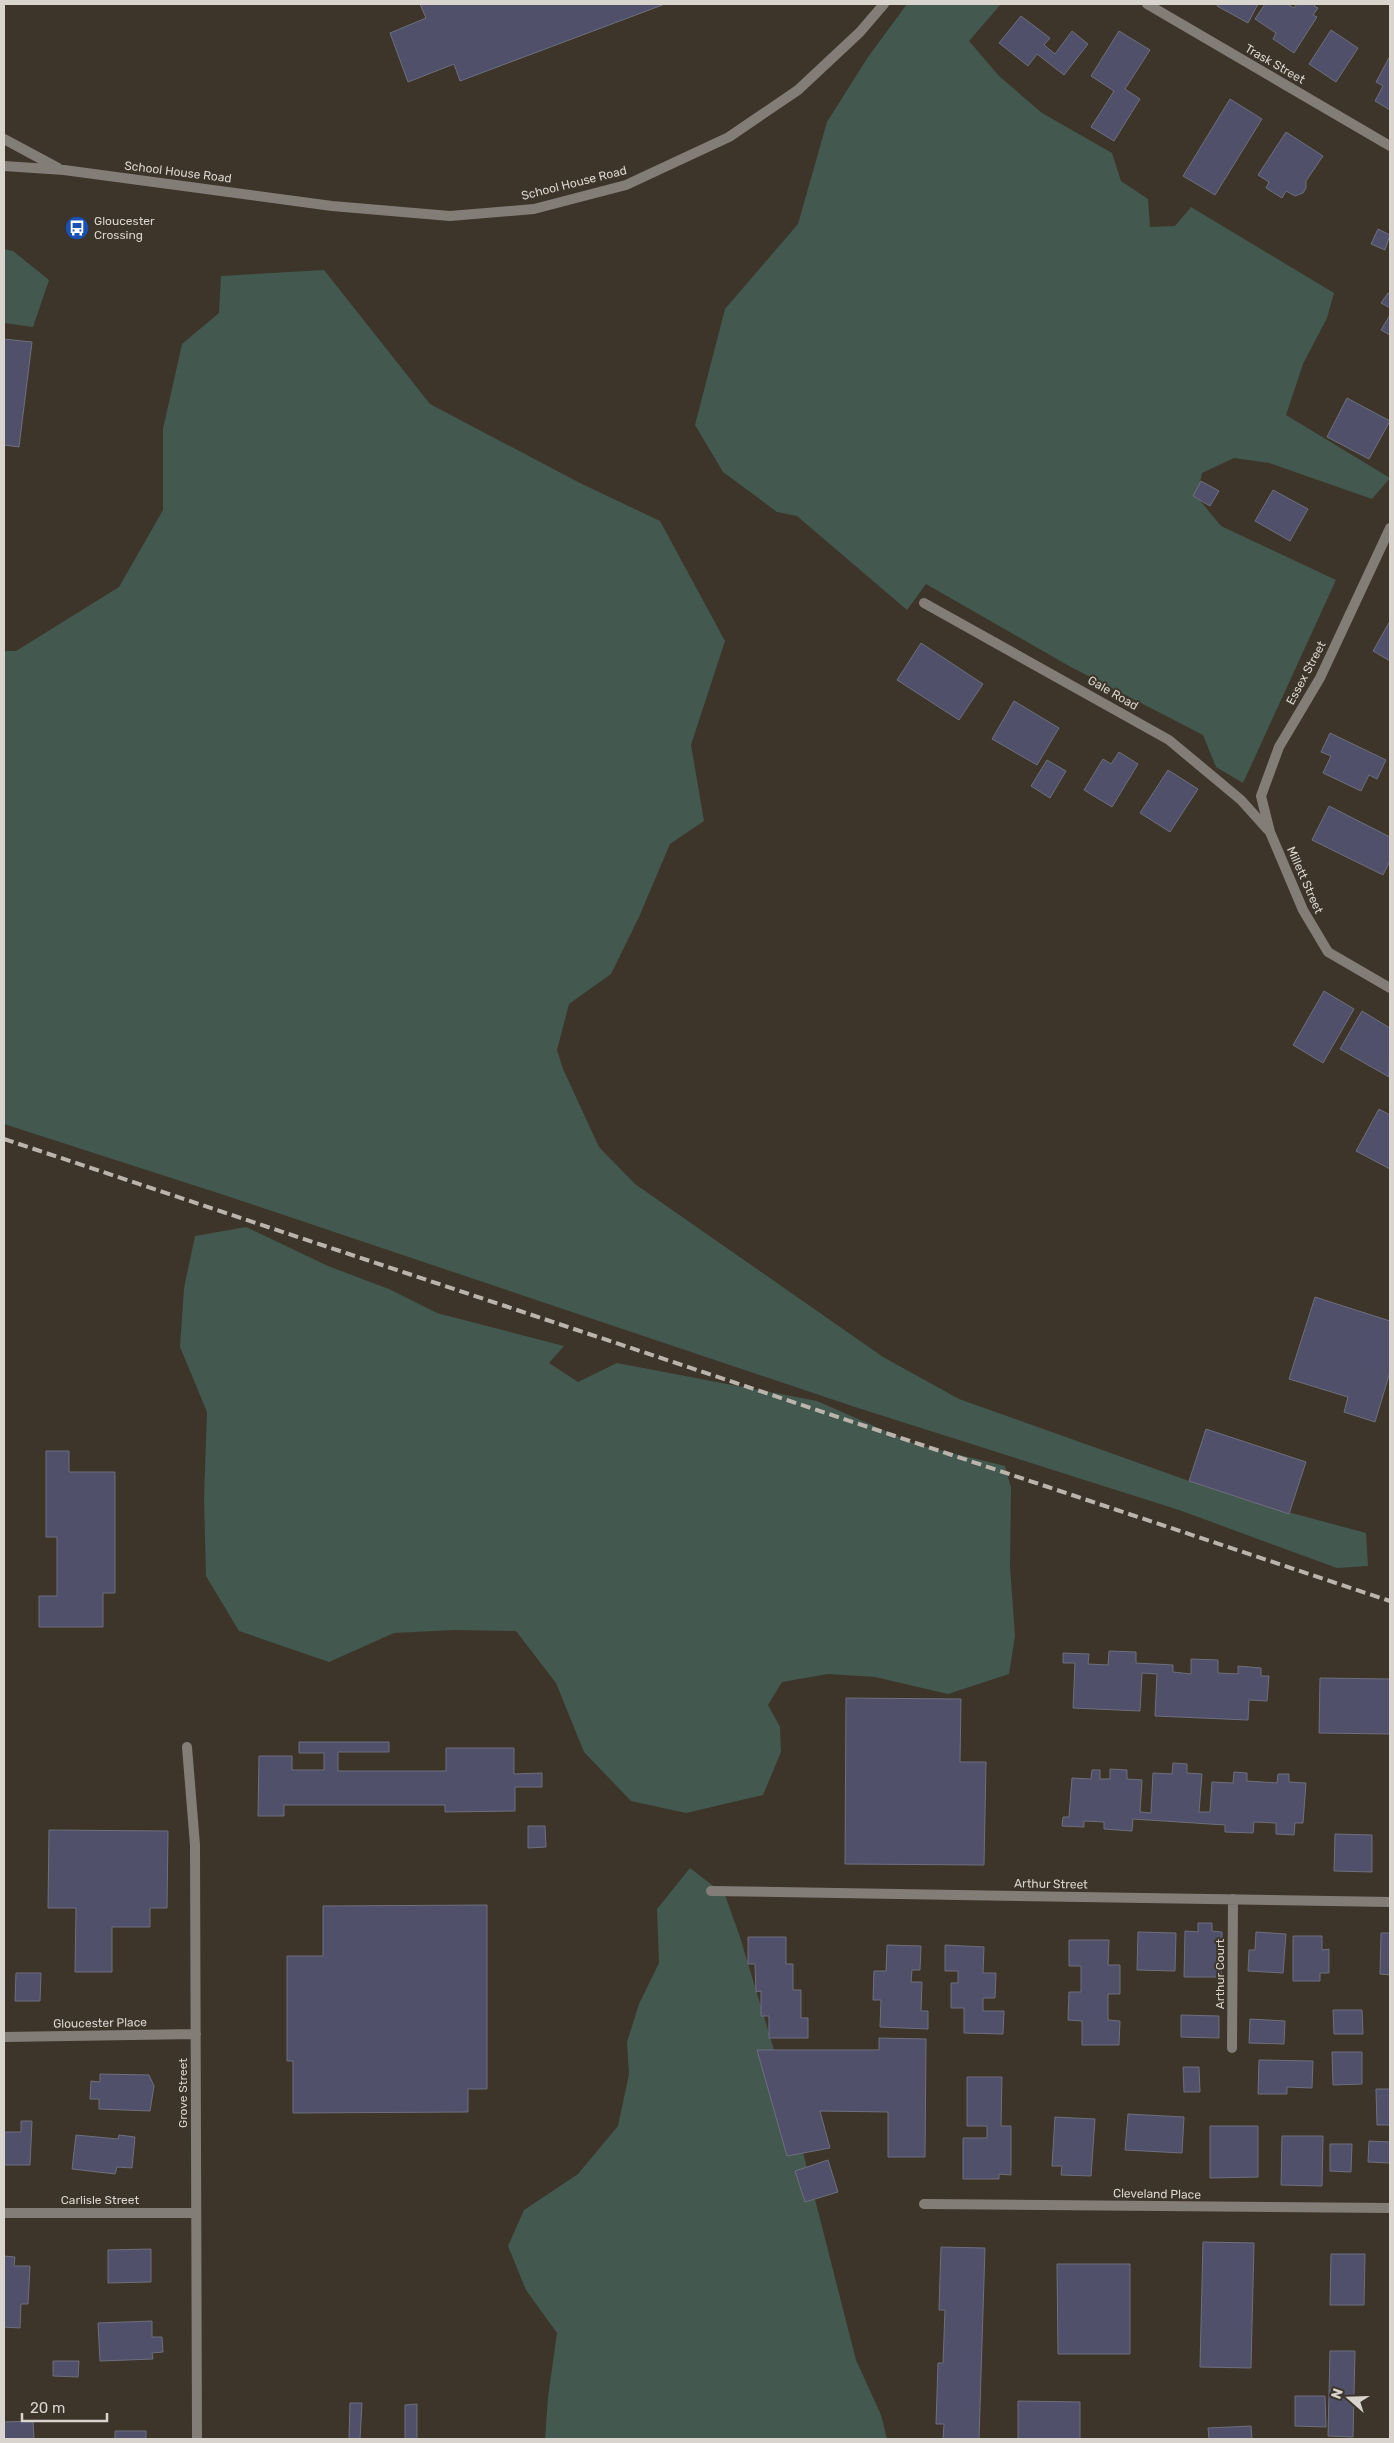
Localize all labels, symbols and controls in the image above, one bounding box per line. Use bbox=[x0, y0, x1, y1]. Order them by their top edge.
street label: Trask Street bbox=[1243, 41, 1308, 87]
street label: School House Road bbox=[124, 158, 232, 186]
street label: School House Road bbox=[520, 163, 628, 203]
place label: Gloucester Crossing bbox=[94, 214, 155, 242]
bus stop icon: Gloucester Crossing bbox=[64, 215, 90, 241]
street label: Essex Street bbox=[1283, 638, 1329, 707]
street label: Gale Road bbox=[1085, 673, 1141, 713]
street label: Millett Street bbox=[1284, 844, 1326, 916]
street label: Arthur Street bbox=[1014, 1876, 1088, 1892]
street label: Arthur Court bbox=[1213, 1938, 1227, 2009]
street label: Gloucester Place bbox=[53, 2015, 147, 2031]
street label: Grove Street bbox=[176, 2058, 190, 2128]
street label: Cleveland Place bbox=[1113, 2186, 1201, 2202]
street label: Carlisle Street bbox=[61, 2193, 139, 2207]
north arrow bbox=[1324, 2373, 1374, 2423]
text: N bbox=[1328, 2386, 1347, 2401]
scale bar bbox=[22, 2390, 108, 2422]
text: 20 m bbox=[30, 2399, 65, 2417]

